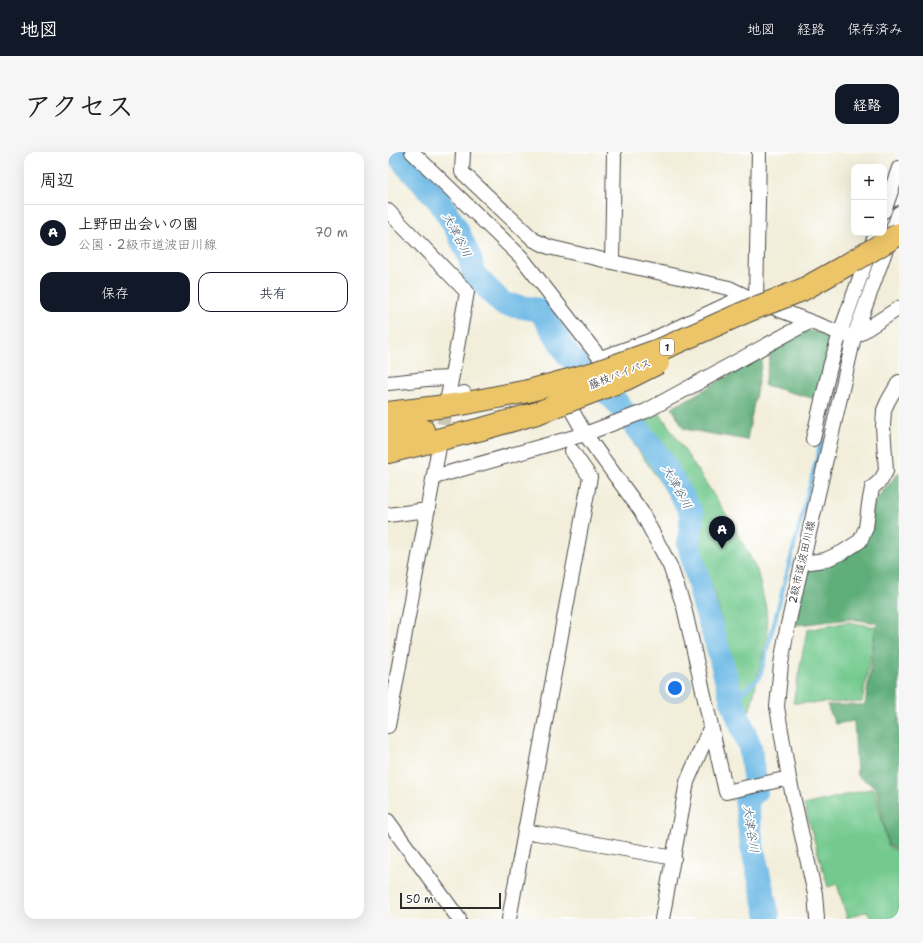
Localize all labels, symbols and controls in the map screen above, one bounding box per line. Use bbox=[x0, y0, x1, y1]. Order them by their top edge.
text: 地図 bbox=[20, 17, 58, 42]
text: 地図 bbox=[747, 20, 775, 38]
text: 経路 bbox=[797, 20, 825, 38]
text: 保存済み bbox=[847, 20, 903, 38]
button: 経路 bbox=[835, 84, 899, 124]
text: アクセス bbox=[24, 87, 134, 125]
map controls bbox=[851, 164, 887, 236]
button: + bbox=[851, 164, 887, 200]
text: 周辺 bbox=[40, 169, 74, 191]
button: − bbox=[851, 200, 887, 236]
water label: 大津谷川 bbox=[439, 210, 475, 260]
text: 上野田出会いの園 bbox=[78, 214, 198, 234]
text: A bbox=[48, 224, 58, 241]
text: 70 m bbox=[314, 224, 348, 241]
text: 公園 · 2級市道波田川線 bbox=[78, 236, 217, 253]
button: 保存 bbox=[40, 272, 190, 312]
button: 共有 bbox=[198, 272, 348, 312]
road number: 1 bbox=[660, 339, 674, 355]
street label: 藤枝バイパス bbox=[587, 355, 653, 393]
water label: 大津谷川 bbox=[658, 462, 696, 512]
pin: A bbox=[709, 516, 735, 549]
street label: 2級市道波田川線 bbox=[785, 519, 819, 605]
your location bbox=[665, 678, 685, 698]
water label: 大津谷川 bbox=[740, 804, 762, 854]
scale bar bbox=[400, 891, 501, 910]
text: 50 m bbox=[406, 892, 434, 907]

